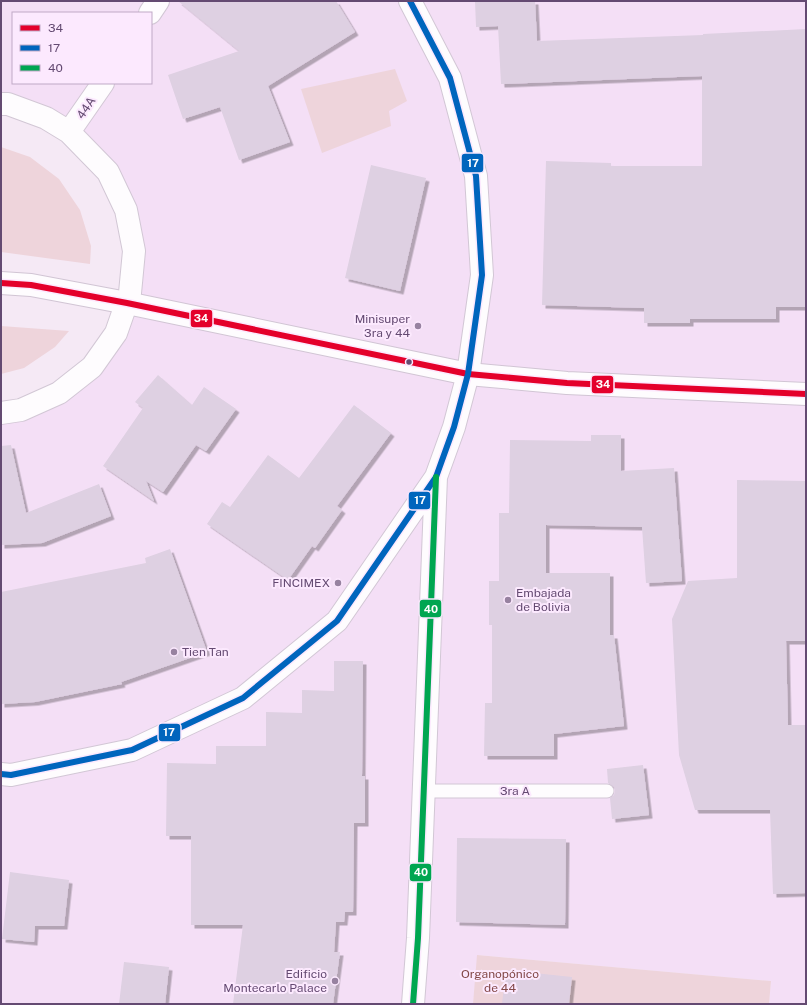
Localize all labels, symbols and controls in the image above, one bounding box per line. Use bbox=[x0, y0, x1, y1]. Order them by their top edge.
legend bbox=[12, 12, 152, 84]
text: 34 bbox=[48, 21, 64, 35]
text: 17 bbox=[48, 41, 60, 55]
text: 40 bbox=[48, 61, 63, 75]
street label: 44A bbox=[74, 94, 99, 122]
line badge: 17 bbox=[461, 153, 484, 173]
text: 17 bbox=[467, 157, 479, 169]
line badge: 34 bbox=[190, 309, 213, 328]
text: 34 bbox=[194, 312, 208, 324]
place label: Minisuper 3ra y 44 bbox=[355, 312, 410, 340]
marker: Minisuper 3ra y 44 bbox=[413, 321, 423, 331]
unlabelled marker bbox=[404, 357, 414, 367]
line badge: 34 bbox=[591, 375, 614, 394]
text: 34 bbox=[596, 378, 610, 390]
line badge: 17 bbox=[408, 491, 431, 510]
text: 17 bbox=[414, 494, 426, 506]
place label: FINCIMEX bbox=[272, 576, 330, 590]
marker: FINCIMEX bbox=[333, 578, 343, 588]
place label: Embajada de Bolivia bbox=[516, 586, 571, 614]
marker: Embajada de Bolivia bbox=[503, 595, 513, 605]
line badge: 40 bbox=[419, 599, 442, 618]
text: 40 bbox=[424, 603, 438, 615]
place label: Tien Tan bbox=[182, 645, 229, 659]
marker: Tien Tan bbox=[169, 647, 179, 657]
line badge: 17 bbox=[158, 723, 181, 742]
text: 17 bbox=[163, 726, 175, 738]
street label: 3ra A bbox=[500, 784, 531, 798]
line badge: 40 bbox=[409, 863, 432, 882]
text: 40 bbox=[414, 866, 428, 878]
place label: Edificio Montecarlo Palace bbox=[223, 967, 327, 995]
park label: Organopónico de 44 bbox=[461, 967, 539, 995]
marker: Edificio Montecarlo Palace bbox=[330, 976, 340, 986]

